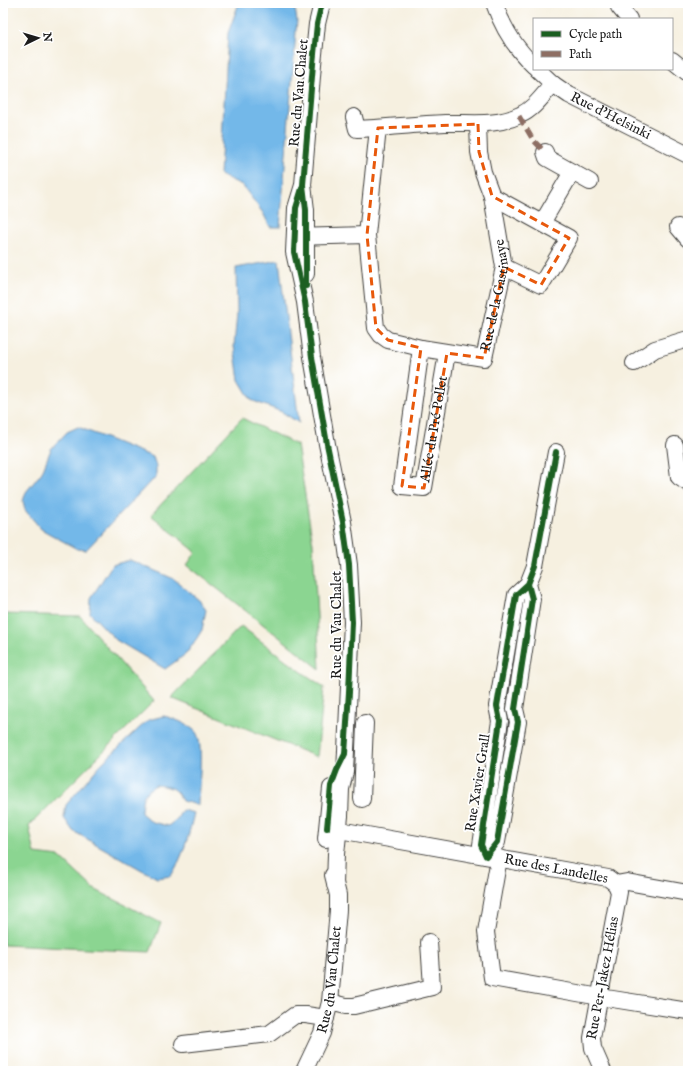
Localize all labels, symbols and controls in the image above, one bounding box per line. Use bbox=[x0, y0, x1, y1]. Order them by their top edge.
north arrow bbox=[18, 18, 58, 58]
legend bbox=[533, 18, 673, 70]
text: Cycle path bbox=[569, 27, 623, 43]
text: N bbox=[39, 31, 54, 43]
street label: Rue du Vau Chalet bbox=[285, 38, 313, 148]
text: Path bbox=[569, 47, 592, 62]
street label: Rue d'Helsinki bbox=[567, 88, 654, 144]
street label: Rue de la Gastinaye bbox=[477, 237, 513, 353]
street label: Allée du Pré Pollet bbox=[416, 374, 452, 485]
street label: Rue du Vau Chalet bbox=[328, 571, 346, 679]
street label: Rue Xavier Grall bbox=[461, 733, 495, 833]
street label: Rue des Landelles bbox=[503, 850, 610, 888]
street label: Rue Per-Jakez Hélias bbox=[583, 915, 623, 1041]
street label: Rue du Vau Chalet bbox=[313, 925, 346, 1035]

